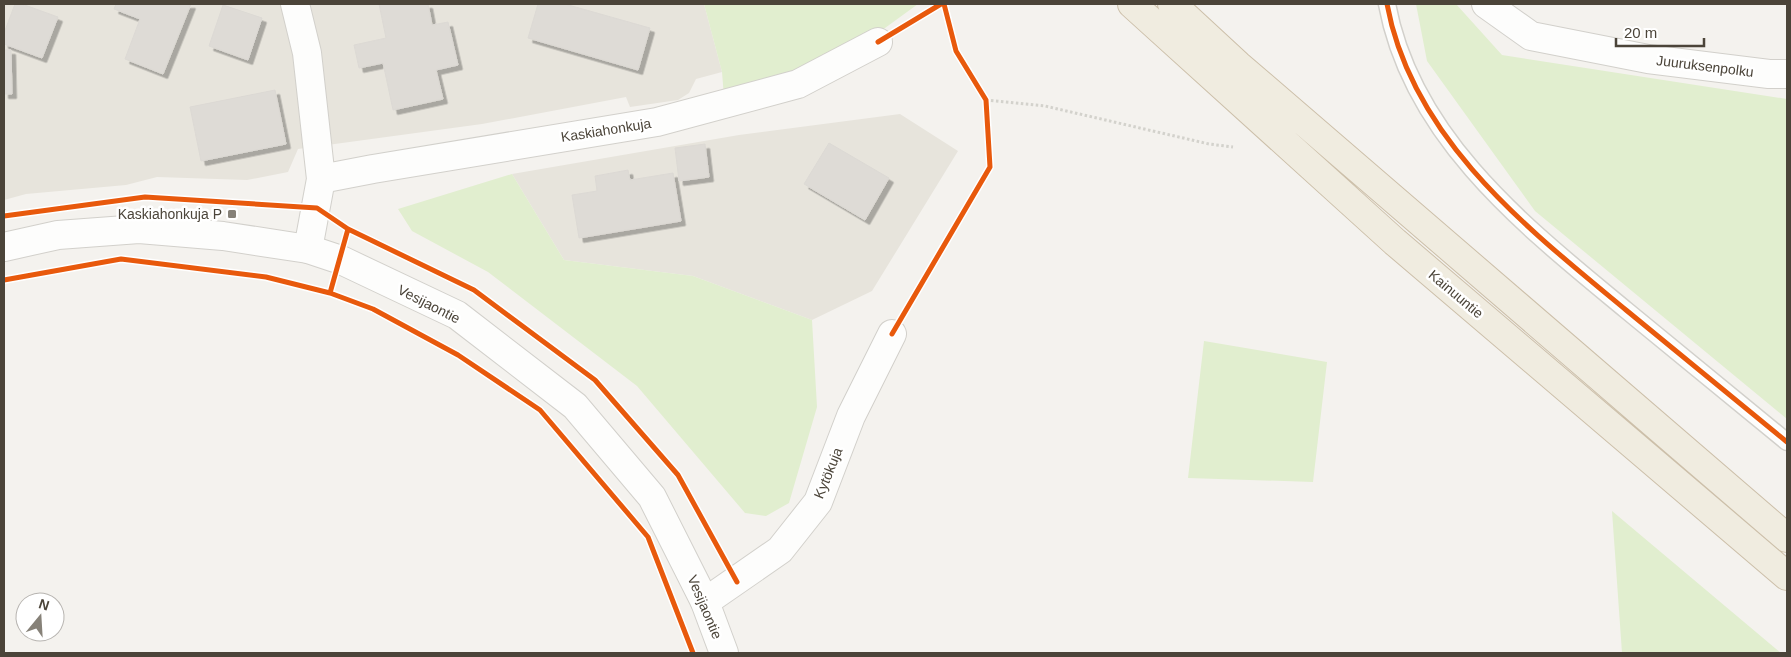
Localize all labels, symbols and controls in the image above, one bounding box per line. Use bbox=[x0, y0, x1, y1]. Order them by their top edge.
scale bar bbox=[1616, 15, 1704, 47]
text: 20 m bbox=[1624, 24, 1657, 41]
street label: Juuruksenpolku bbox=[1655, 52, 1755, 80]
street label: Kaskiahonkuja bbox=[560, 115, 652, 145]
place label: Kaskiahonkuja P bbox=[118, 206, 222, 222]
marker: Kaskiahonkuja P bbox=[226, 208, 238, 220]
street label: Kainuuntie bbox=[1426, 267, 1487, 322]
street label: Vesijaontie bbox=[395, 282, 463, 327]
street label: Kytökuja bbox=[811, 445, 846, 501]
street label: Vesijaontie bbox=[684, 573, 726, 641]
north arrow bbox=[15, 592, 65, 642]
text: N bbox=[37, 595, 51, 614]

